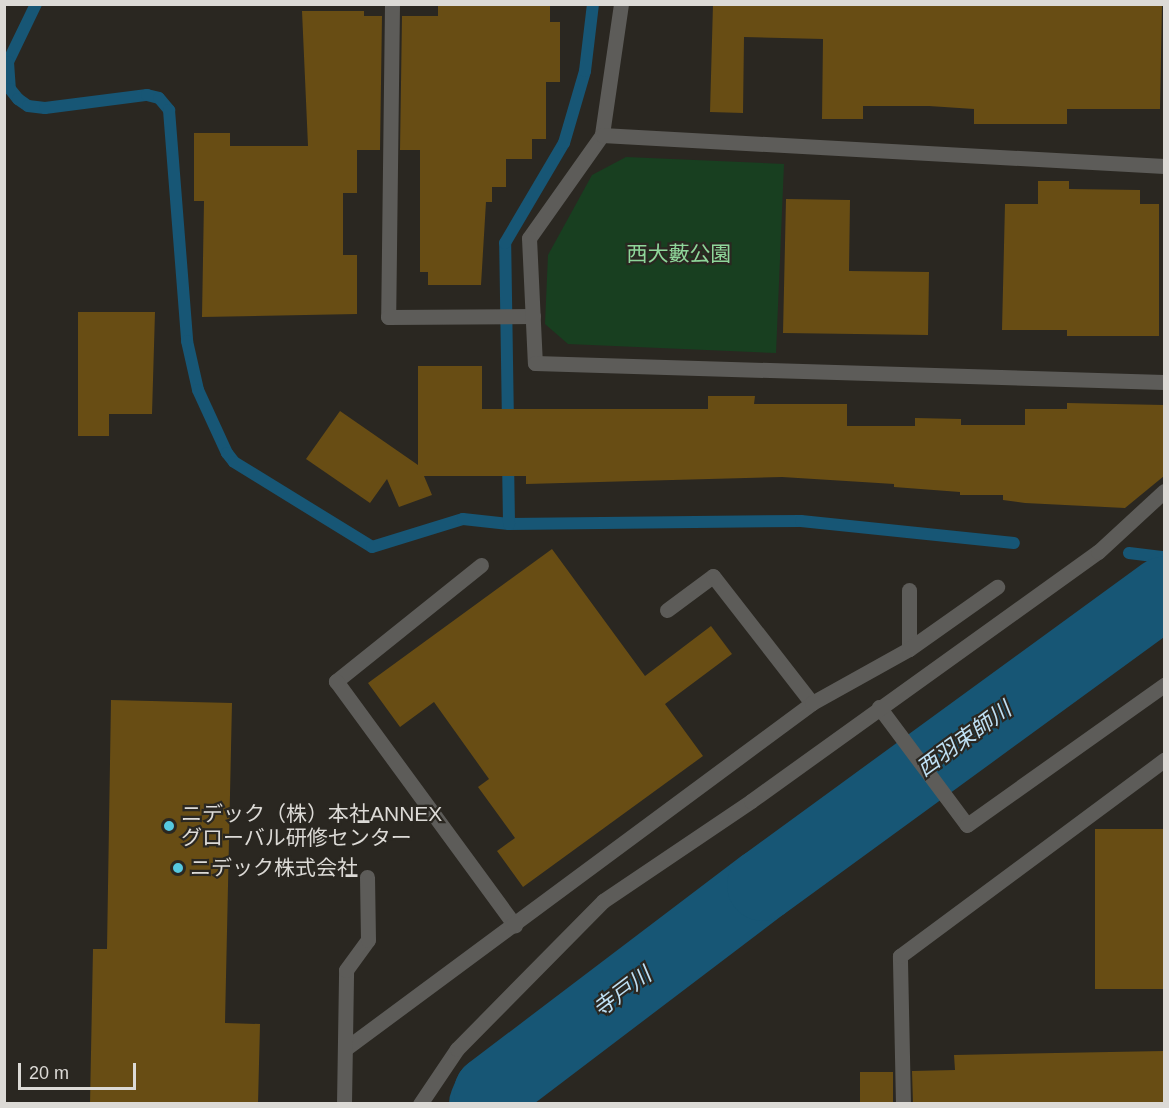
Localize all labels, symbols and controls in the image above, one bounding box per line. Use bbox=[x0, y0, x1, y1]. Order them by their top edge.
park label: 西大藪公園 bbox=[627, 241, 731, 267]
water label: 西羽束師川 bbox=[912, 696, 1016, 782]
place label: ニデック（株）本社ANNEX グローバル研修センター bbox=[181, 801, 442, 851]
marker: ニデック（株）本社ANNEX グローバル研修センター bbox=[162, 819, 176, 833]
place label: ニデック株式会社 bbox=[190, 855, 358, 881]
marker: ニデック株式会社 bbox=[171, 861, 185, 875]
water label: 寺戸川 bbox=[588, 962, 656, 1022]
scale bar bbox=[21, 1051, 140, 1089]
text: 20 m bbox=[29, 1063, 69, 1083]

